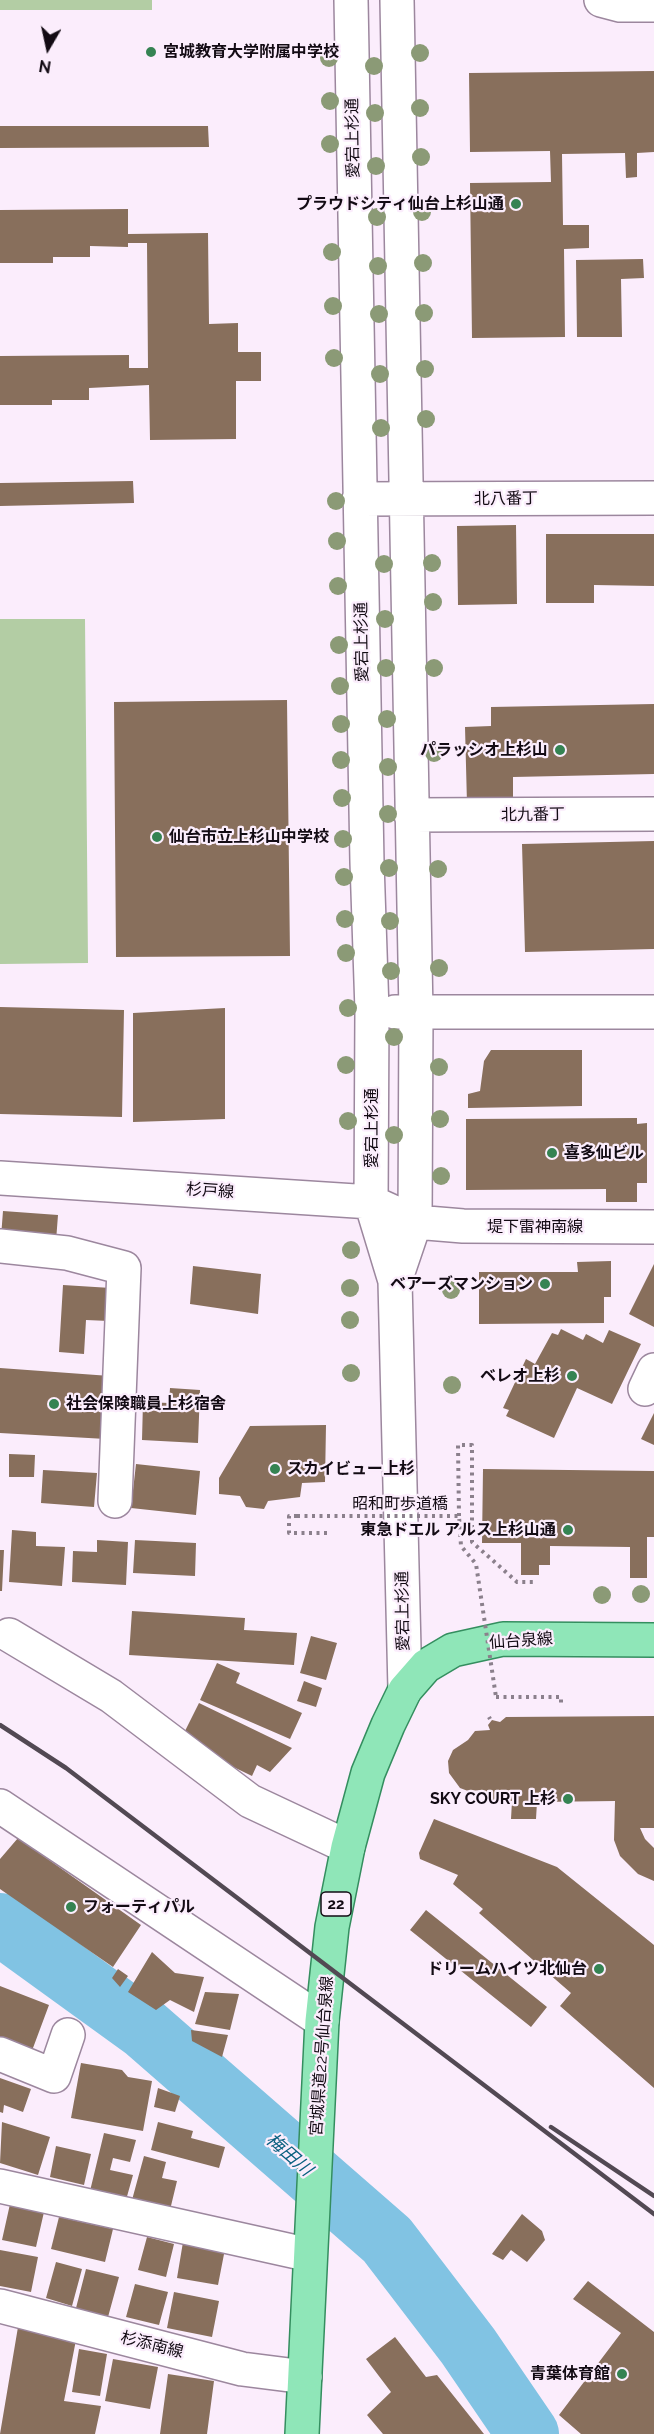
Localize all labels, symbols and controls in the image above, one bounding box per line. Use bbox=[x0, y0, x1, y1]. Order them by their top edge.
north arrow bbox=[18, 18, 78, 78]
place label: 宮城教育大学附属中学校 bbox=[163, 42, 339, 62]
marker: 宮城教育大学附属中学校 bbox=[144, 45, 158, 59]
text: N bbox=[38, 56, 53, 77]
street label: 愛宕上杉通 bbox=[343, 98, 363, 178]
place label: プラウドシティ仙台上杉山通 bbox=[296, 194, 504, 214]
marker: プラウドシティ仙台上杉山通 bbox=[509, 197, 523, 211]
street label: 北八番丁 bbox=[474, 489, 538, 509]
street label: 愛宕上杉通 bbox=[352, 602, 372, 682]
place label: パラッシオ上杉山 bbox=[420, 740, 548, 760]
marker: パラッシオ上杉山 bbox=[553, 743, 567, 757]
street label: 北九番丁 bbox=[501, 805, 565, 825]
place label: 仙台市立上杉山中学校 bbox=[169, 827, 329, 847]
marker: 仙台市立上杉山中学校 bbox=[150, 830, 164, 844]
street label: 愛宕上杉通 bbox=[362, 1088, 382, 1168]
place label: 喜多仙ビル bbox=[564, 1143, 644, 1163]
marker: 喜多仙ビル bbox=[545, 1146, 559, 1160]
street label: 杉戸線 bbox=[185, 1180, 235, 1202]
street label: 堤下雷神南線 bbox=[487, 1217, 583, 1237]
place label: ベアーズマンション bbox=[390, 1274, 533, 1294]
marker: ベアーズマンション bbox=[538, 1277, 552, 1291]
place label: ベレオ上杉 bbox=[480, 1366, 560, 1386]
marker: ベレオ上杉 bbox=[565, 1369, 579, 1383]
place label: 社会保険職員上杉宿舎 bbox=[66, 1394, 226, 1414]
marker: 社会保険職員上杉宿舎 bbox=[47, 1397, 61, 1411]
place label: スカイビュー上杉 bbox=[287, 1459, 415, 1479]
marker: スカイビュー上杉 bbox=[268, 1462, 282, 1476]
street label: 昭和町歩道橋 bbox=[352, 1494, 448, 1514]
place label: 東急ドエル アルス上杉山通 bbox=[360, 1520, 556, 1540]
marker: 東急ドエル アルス上杉山通 bbox=[561, 1523, 575, 1537]
street label: 愛宕上杉通 bbox=[393, 1571, 413, 1651]
street label: 仙台泉線 bbox=[488, 1629, 554, 1653]
place label: SKY COURT 上杉 bbox=[430, 1789, 556, 1809]
marker: SKY COURT 上杉 bbox=[561, 1792, 575, 1806]
road number: 22 bbox=[321, 1892, 351, 1916]
place label: フォーティパル bbox=[83, 1897, 195, 1917]
marker: フォーティパル bbox=[64, 1900, 78, 1914]
place label: ドリームハイツ北仙台 bbox=[427, 1959, 587, 1979]
marker: ドリームハイツ北仙台 bbox=[592, 1962, 606, 1976]
street label: 宮城県道22号仙台泉線 bbox=[307, 1975, 337, 2137]
water label: 梅田川 bbox=[262, 2129, 316, 2181]
street label: 杉添南線 bbox=[119, 2328, 185, 2362]
place label: 青葉体育館 bbox=[530, 2364, 610, 2384]
marker: 青葉体育館 bbox=[615, 2367, 629, 2381]

